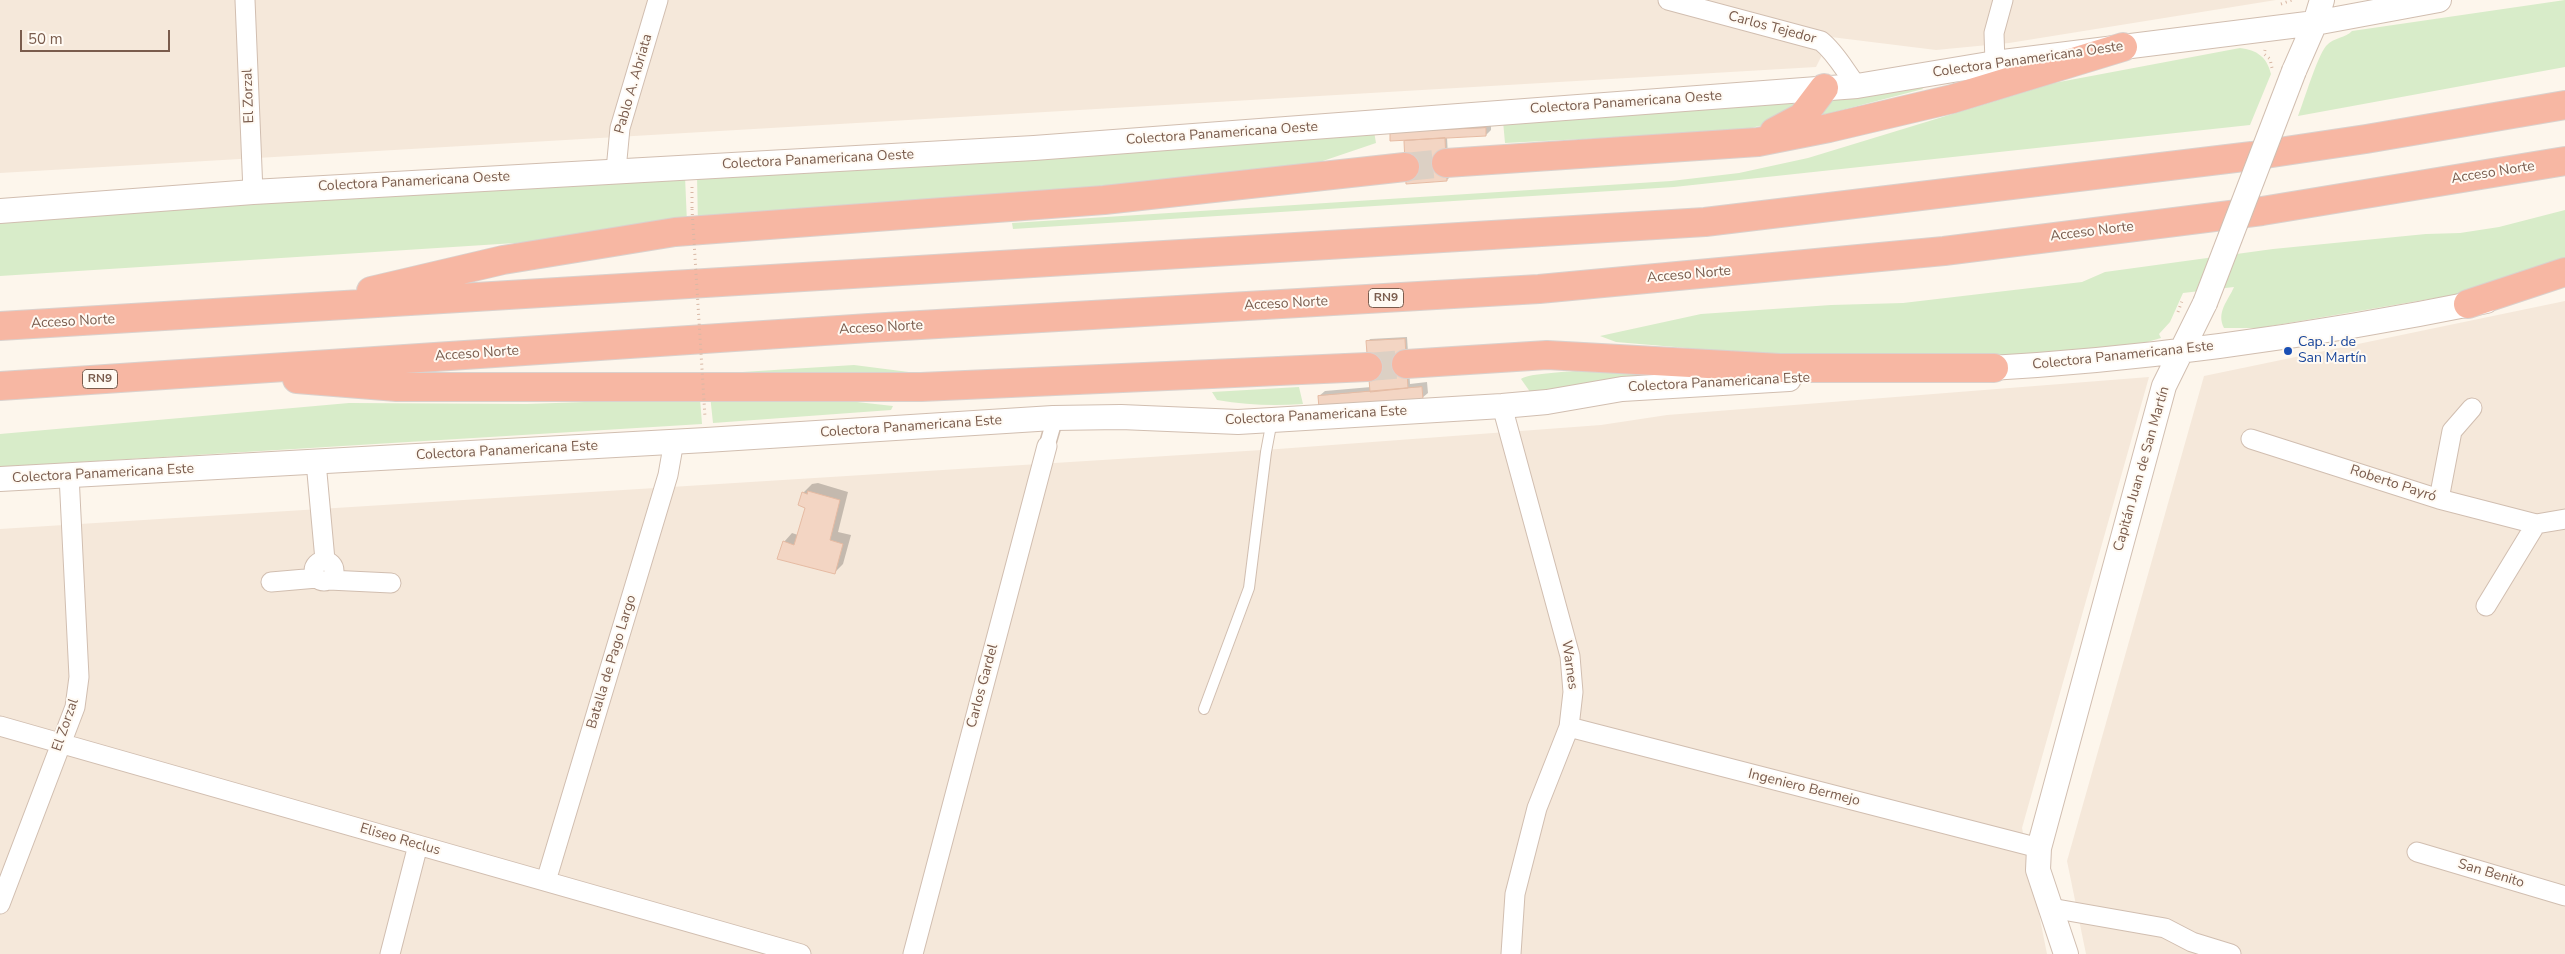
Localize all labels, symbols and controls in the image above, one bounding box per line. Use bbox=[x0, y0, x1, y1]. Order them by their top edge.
street label: Carlos Tejedor bbox=[1726, 8, 1818, 48]
scale bar bbox=[22, 20, 172, 52]
text: 50 m bbox=[28, 29, 63, 49]
street label: Pablo A. Abriata bbox=[612, 32, 656, 136]
street label: Colectora Panamericana Oeste bbox=[1932, 38, 2124, 82]
street label: El Zorzal bbox=[240, 68, 258, 124]
street label: Colectora Panamericana Oeste bbox=[1530, 88, 1722, 118]
street label: Colectora Panamericana Oeste bbox=[1126, 119, 1318, 149]
street label: Colectora Panamericana Oeste bbox=[722, 147, 914, 173]
street label: Acceso Norte bbox=[2450, 158, 2536, 188]
street label: Colectora Panamericana Oeste bbox=[318, 169, 510, 195]
street label: Acceso Norte bbox=[2049, 219, 2135, 245]
street label: Acceso Norte bbox=[1646, 263, 1732, 287]
road number: RN9 bbox=[1368, 288, 1404, 308]
street label: Acceso Norte bbox=[1244, 293, 1328, 315]
street label: Acceso Norte bbox=[31, 311, 115, 333]
street label: Acceso Norte bbox=[839, 317, 923, 339]
place label: Cap. J. de San Martín bbox=[2298, 335, 2366, 368]
street label: Colectora Panamericana Este bbox=[2032, 338, 2214, 374]
street label: Acceso Norte bbox=[434, 343, 520, 365]
marker: Cap. J. de San Martín bbox=[2282, 345, 2294, 357]
road number: RN9 bbox=[82, 369, 118, 388]
street label: Colectora Panamericana Este bbox=[1628, 370, 1810, 396]
street label: Capitán Juan de San Martín bbox=[2110, 385, 2174, 553]
street label: Colectora Panamericana Este bbox=[1225, 403, 1407, 429]
street label: Colectora Panamericana Este bbox=[820, 412, 1002, 442]
street label: Colectora Panamericana Este bbox=[416, 438, 598, 464]
street label: Colectora Panamericana Este bbox=[12, 461, 194, 487]
street label: Roberto Payró bbox=[2348, 462, 2438, 506]
street label: Batalla de Pago Largo bbox=[584, 593, 640, 731]
street label: Warnes bbox=[1557, 639, 1581, 691]
street label: Carlos Gardel bbox=[964, 642, 1002, 730]
street label: El Zorzal bbox=[49, 696, 83, 754]
street label: Ingeniero Bermejo bbox=[1746, 766, 1862, 810]
street label: Eliseo Reclus bbox=[358, 820, 442, 860]
street label: San Benito bbox=[2456, 856, 2526, 892]

